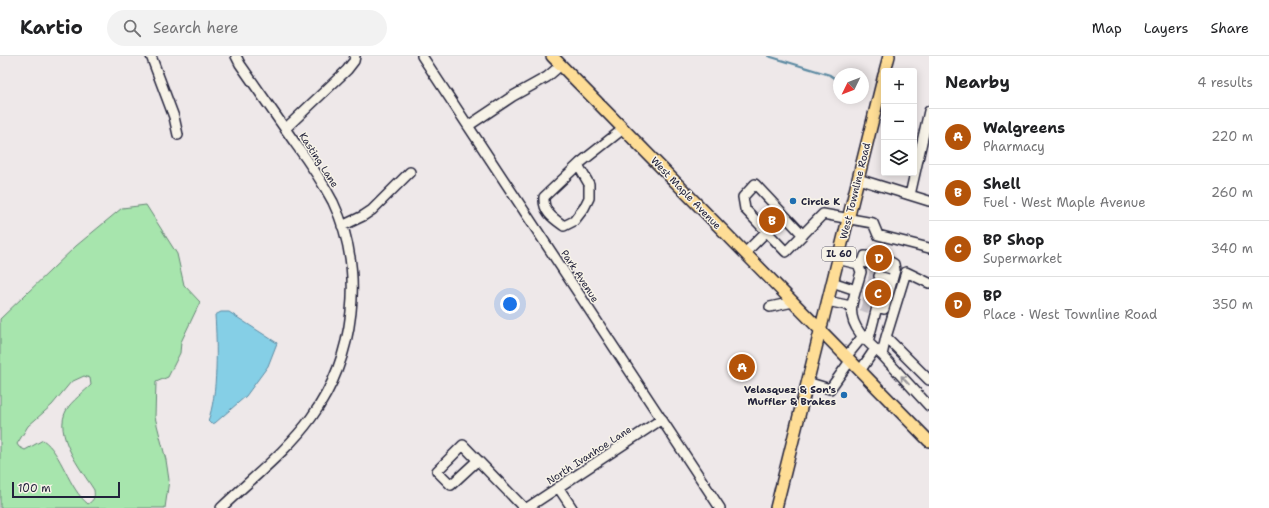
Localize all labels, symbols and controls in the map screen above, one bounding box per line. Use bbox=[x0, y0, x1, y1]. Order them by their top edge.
search box bbox=[107, 10, 387, 46]
text: Kartio bbox=[20, 15, 83, 40]
icon: search bbox=[121, 17, 143, 39]
text: Search here bbox=[153, 18, 239, 38]
text: Map bbox=[1092, 19, 1122, 37]
text: Layers bbox=[1144, 19, 1188, 37]
text: Share bbox=[1210, 19, 1249, 37]
north arrow bbox=[833, 68, 869, 104]
map controls bbox=[881, 68, 917, 176]
button: + bbox=[881, 68, 917, 104]
text: Nearby bbox=[945, 71, 1010, 93]
text: 4 results bbox=[1197, 74, 1253, 91]
button: − bbox=[881, 104, 917, 140]
text: Walgreens bbox=[983, 118, 1065, 138]
text: A bbox=[953, 128, 963, 145]
text: 220 m bbox=[1211, 128, 1253, 145]
street label: Kasting Lane bbox=[296, 130, 342, 190]
text: Pharmacy bbox=[983, 138, 1045, 155]
button: layers bbox=[881, 140, 917, 176]
street label: West Townline Road bbox=[837, 141, 873, 241]
street label: West Maple Avenue bbox=[648, 154, 724, 232]
text: Shell bbox=[983, 174, 1021, 194]
text: B bbox=[954, 184, 962, 201]
text: 260 m bbox=[1211, 184, 1253, 201]
text: Fuel · West Maple Avenue bbox=[983, 194, 1146, 211]
place label: Circle K bbox=[801, 195, 840, 208]
marker: Circle K bbox=[788, 196, 798, 206]
pin: B bbox=[759, 205, 785, 235]
text: BP Shop bbox=[983, 230, 1044, 250]
text: C bbox=[954, 240, 962, 257]
text: 340 m bbox=[1211, 240, 1253, 257]
pin: D bbox=[866, 243, 892, 273]
street label: Park Avenue bbox=[558, 247, 602, 305]
road number: IL 60 bbox=[822, 247, 856, 261]
text: Supermarket bbox=[983, 250, 1062, 267]
pin: C bbox=[865, 278, 891, 308]
text: BP bbox=[983, 286, 1002, 306]
your location bbox=[500, 294, 520, 314]
text: D bbox=[953, 296, 963, 313]
text: 350 m bbox=[1212, 296, 1253, 313]
text: Place · West Townline Road bbox=[983, 306, 1157, 323]
pin: A bbox=[729, 352, 755, 382]
one-way arrow bbox=[901, 375, 910, 385]
place label: Velasquez & Son's Muffler & Brakes bbox=[744, 383, 836, 408]
marker: Velasquez & Son's Muffler & Brakes bbox=[839, 390, 849, 400]
street label: North Ivanhoe Lane bbox=[544, 422, 634, 487]
scale bar bbox=[12, 480, 120, 499]
text: 100 m bbox=[18, 481, 51, 496]

